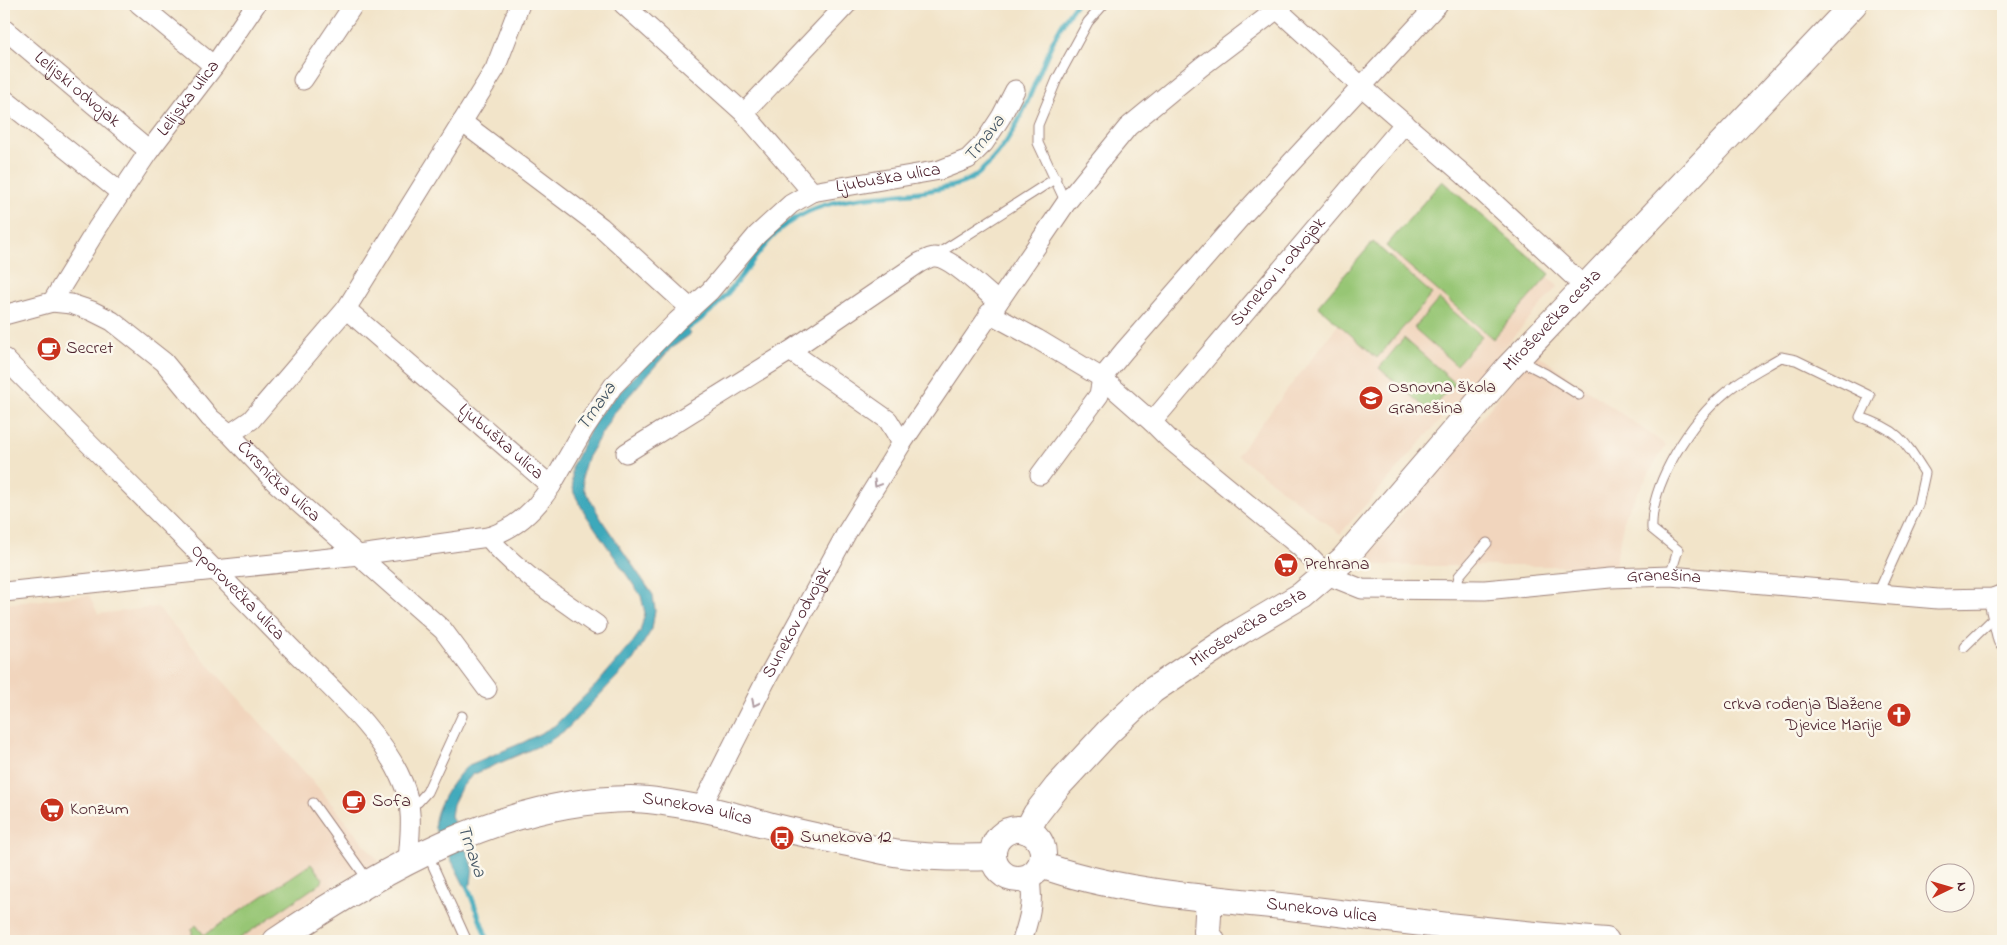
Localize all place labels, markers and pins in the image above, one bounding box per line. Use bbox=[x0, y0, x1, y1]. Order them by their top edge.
cafe icon: Secret bbox=[36, 336, 62, 362]
place label: Secret bbox=[66, 336, 113, 362]
place label: Osnovna škola Granešina bbox=[1388, 375, 1496, 422]
school or university icon: Osnovna škola Granešina bbox=[1358, 385, 1384, 411]
supermarket icon: Prehrana bbox=[1273, 552, 1299, 578]
place label: Prehrana bbox=[1304, 552, 1369, 578]
place label: crkva rođenja Blažene Djevice Marije bbox=[1723, 692, 1883, 739]
church icon: crkva rođenja Blažene Djevice Marije bbox=[1886, 702, 1912, 728]
cafe icon: Sofa bbox=[341, 789, 367, 815]
place label: Sofa bbox=[372, 789, 411, 815]
supermarket icon: Konzum bbox=[39, 797, 65, 823]
place label: Konzum bbox=[70, 797, 129, 823]
bus stop icon: Sunekova 12 bbox=[769, 825, 795, 851]
place label: Sunekova 12 bbox=[800, 825, 892, 851]

